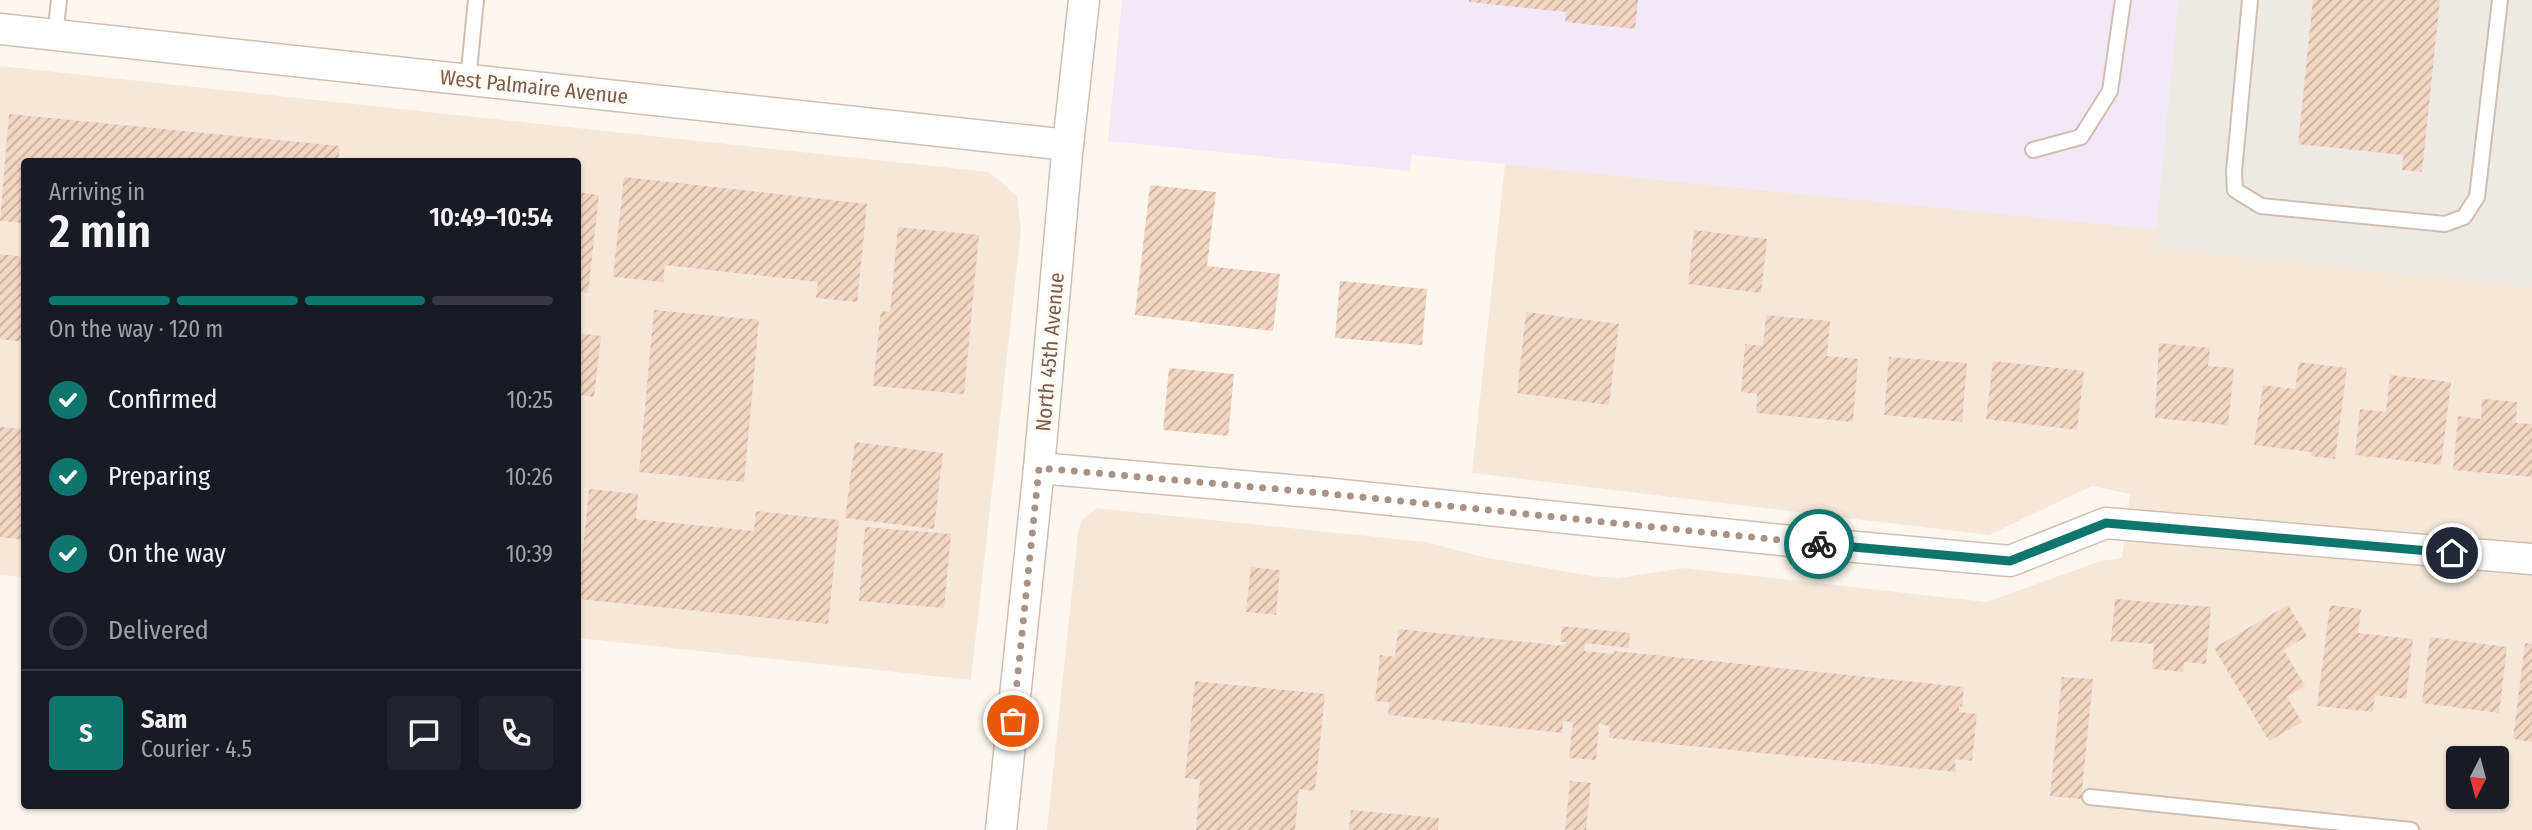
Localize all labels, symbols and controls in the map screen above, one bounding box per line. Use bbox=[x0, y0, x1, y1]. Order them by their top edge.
street label: West Palmaire Avenue bbox=[439, 64, 629, 110]
text: Arriving in bbox=[49, 178, 145, 206]
text: 10:49–10:54 bbox=[429, 202, 553, 233]
text: 2 min bbox=[49, 204, 151, 259]
street label: North 45th Avenue bbox=[1030, 271, 1070, 433]
text: On the way · 120 m bbox=[49, 315, 223, 343]
icon: check bbox=[49, 381, 87, 419]
text: Confirmed bbox=[108, 384, 218, 415]
text: 10:25 bbox=[506, 386, 553, 414]
icon: check bbox=[49, 458, 87, 496]
text: Preparing bbox=[108, 461, 210, 492]
text: 10:26 bbox=[506, 463, 553, 491]
courier bbox=[1784, 509, 1854, 579]
pin bbox=[2422, 523, 2482, 583]
icon: bike bbox=[1800, 525, 1838, 563]
icon: home bbox=[2433, 534, 2471, 572]
icon: check bbox=[49, 535, 87, 573]
text: On the way bbox=[108, 538, 226, 569]
text: 10:39 bbox=[506, 540, 553, 568]
text: Delivered bbox=[108, 615, 209, 646]
pin bbox=[983, 691, 1043, 751]
button: chat bbox=[387, 696, 461, 770]
button: phone bbox=[479, 696, 553, 770]
icon: bag bbox=[994, 702, 1032, 740]
text: Sam bbox=[141, 704, 187, 735]
text: S bbox=[79, 718, 93, 749]
text: Courier · 4.5 bbox=[141, 735, 252, 763]
north arrow bbox=[2446, 746, 2510, 808]
map controls bbox=[2446, 746, 2509, 809]

